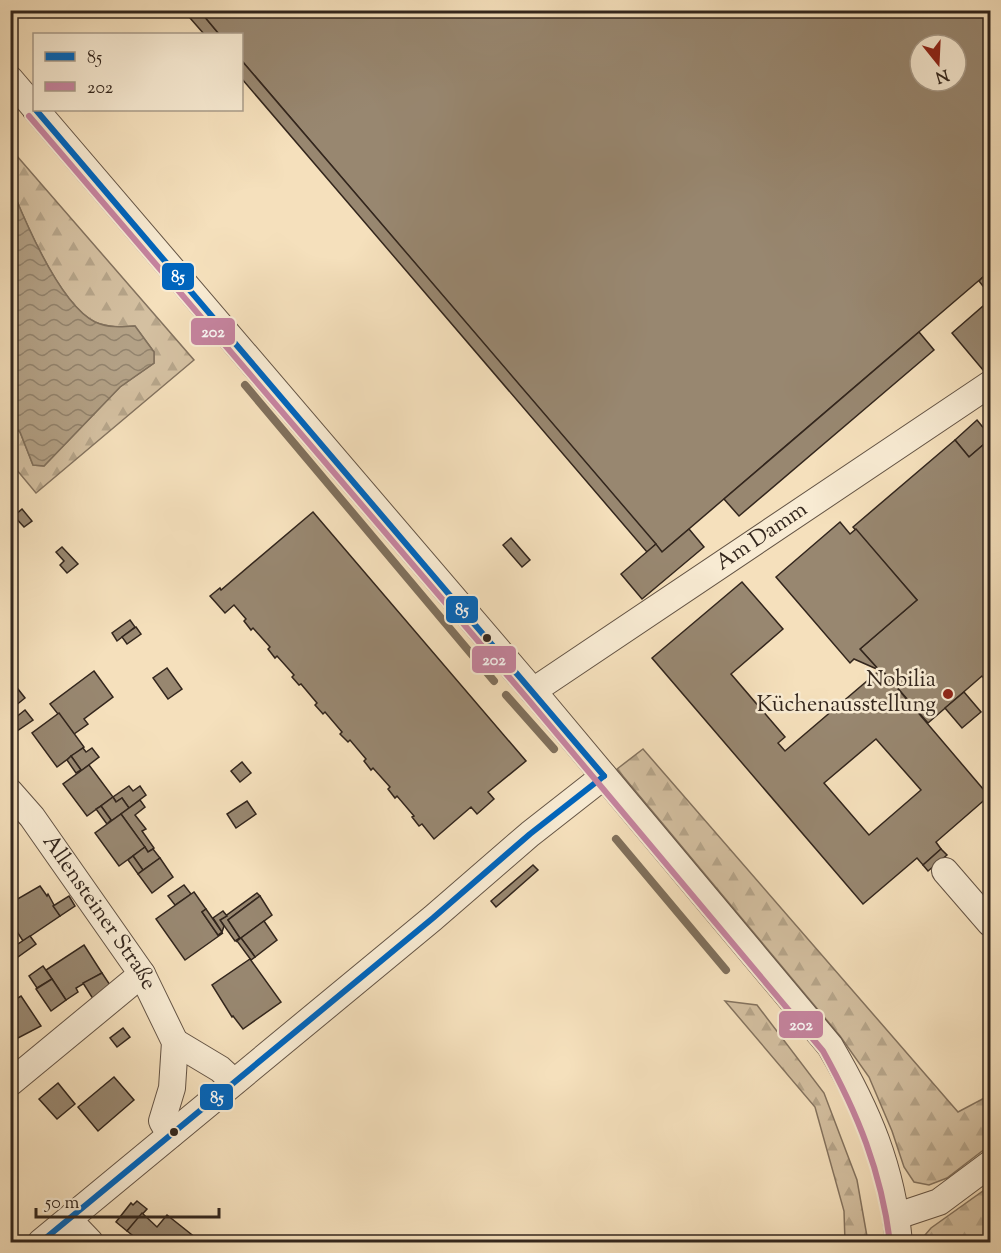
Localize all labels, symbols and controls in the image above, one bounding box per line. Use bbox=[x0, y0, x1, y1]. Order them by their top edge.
legend bbox=[33, 33, 243, 111]
north arrow bbox=[908, 33, 968, 93]
text: 85 bbox=[87, 46, 102, 72]
text: N bbox=[932, 62, 951, 88]
text: 202 bbox=[87, 76, 114, 102]
line badge: 85 bbox=[161, 262, 195, 291]
text: 85 bbox=[171, 267, 185, 290]
line badge: 202 bbox=[190, 317, 236, 346]
text: 202 bbox=[201, 322, 225, 345]
street label: Am Damm bbox=[710, 495, 815, 580]
line badge: 85 bbox=[445, 595, 479, 624]
text: 85 bbox=[455, 600, 469, 623]
unlabelled marker bbox=[481, 632, 493, 644]
line badge: 202 bbox=[471, 645, 517, 674]
text: 202 bbox=[482, 650, 506, 673]
place label: Nobilia Küchenausstellung bbox=[757, 665, 936, 722]
marker: Nobilia Küchenausstellung bbox=[941, 687, 955, 701]
street label: Allensteiner Straße bbox=[33, 829, 164, 996]
line badge: 202 bbox=[778, 1010, 824, 1039]
text: 202 bbox=[789, 1015, 813, 1038]
line badge: 85 bbox=[199, 1083, 234, 1111]
text: 85 bbox=[210, 1088, 224, 1111]
unlabelled marker bbox=[168, 1126, 180, 1138]
scale bar bbox=[36, 1181, 219, 1219]
text: 50 m bbox=[44, 1191, 80, 1217]

